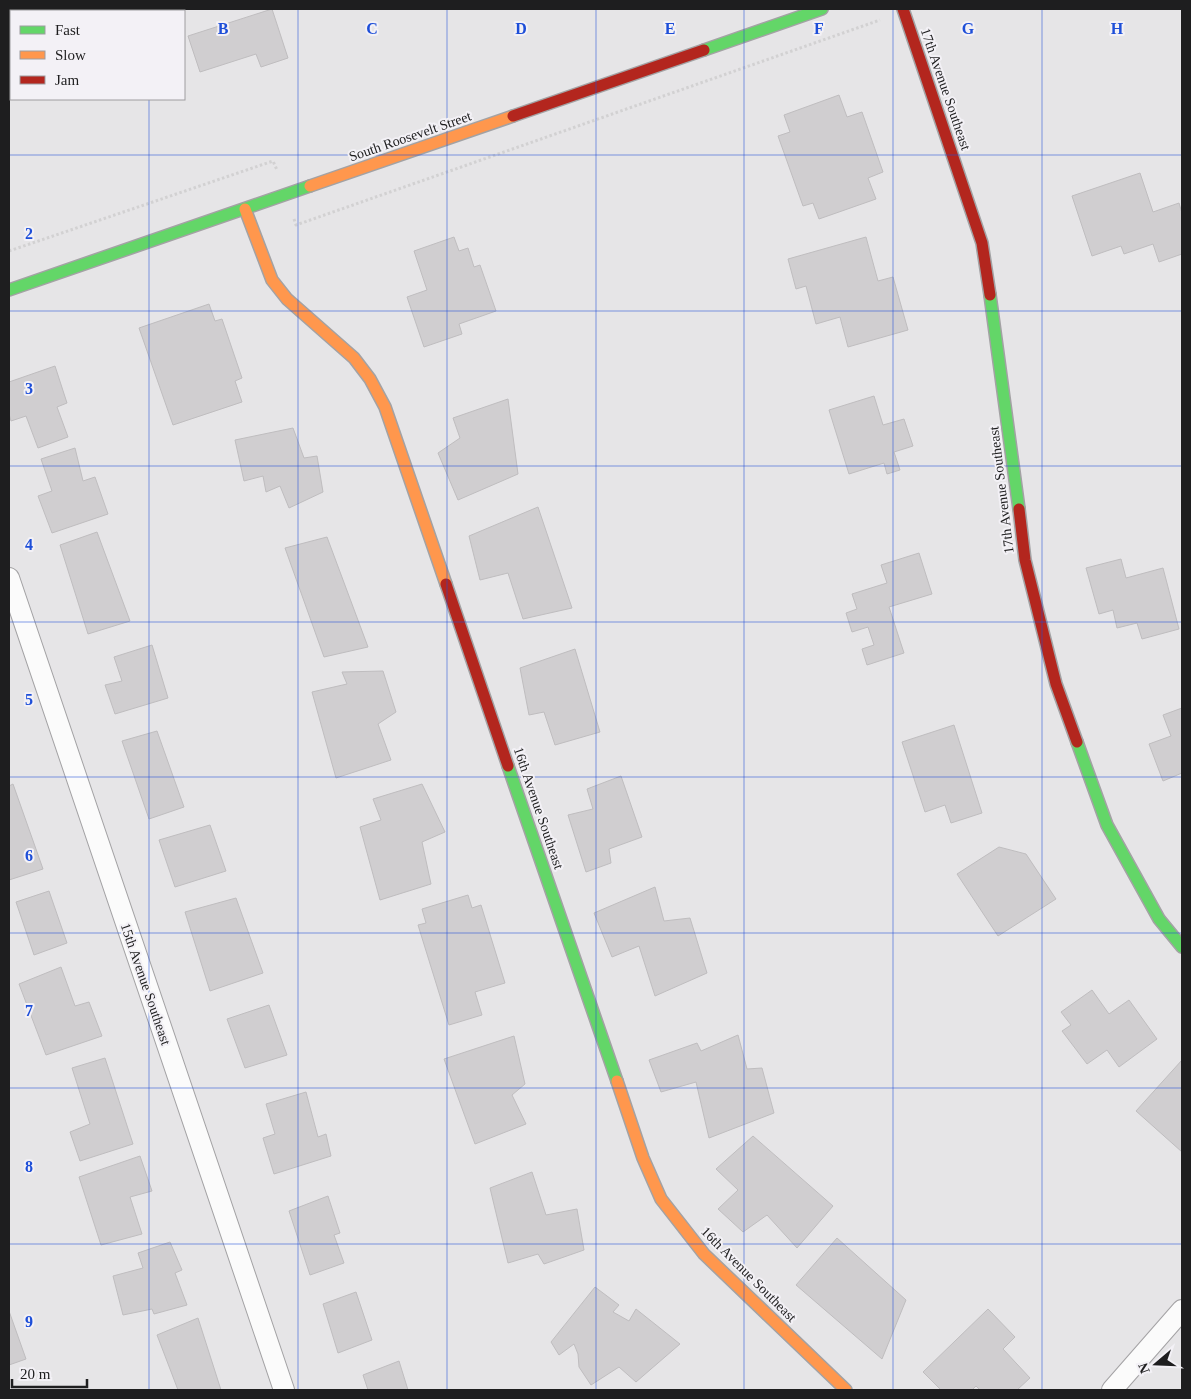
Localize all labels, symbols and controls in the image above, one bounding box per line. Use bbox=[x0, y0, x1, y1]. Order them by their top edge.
legend bbox=[10, 10, 185, 100]
text: B bbox=[218, 20, 229, 37]
text: C bbox=[366, 20, 378, 37]
text: D bbox=[515, 20, 527, 37]
text: E bbox=[665, 20, 675, 37]
text: F bbox=[814, 20, 824, 37]
text: G bbox=[962, 20, 975, 37]
text: H bbox=[1111, 20, 1124, 37]
text: Fast bbox=[55, 22, 81, 38]
street label: 17th Avenue Southeast bbox=[918, 26, 973, 152]
text: Slow bbox=[55, 47, 86, 63]
text: Jam bbox=[55, 72, 79, 88]
street label: South Roosevelt Street bbox=[347, 108, 473, 164]
text: 2 bbox=[25, 225, 33, 242]
text: 3 bbox=[25, 380, 33, 397]
street label: 17th Avenue Southeast bbox=[986, 425, 1017, 554]
text: 4 bbox=[25, 536, 33, 553]
text: 5 bbox=[25, 691, 33, 708]
street label: 16th Avenue Southeast bbox=[511, 745, 566, 871]
text: 6 bbox=[25, 847, 33, 864]
street label: 15th Avenue Southeast bbox=[118, 921, 173, 1047]
text: 7 bbox=[25, 1002, 33, 1019]
text: 8 bbox=[25, 1158, 33, 1175]
street label: 16th Avenue Southeast bbox=[698, 1224, 799, 1325]
text: 9 bbox=[25, 1313, 33, 1330]
north arrow bbox=[1131, 1339, 1181, 1389]
scale bar bbox=[12, 1356, 88, 1388]
text: N bbox=[1135, 1361, 1153, 1375]
text: 20 m bbox=[20, 1366, 51, 1382]

